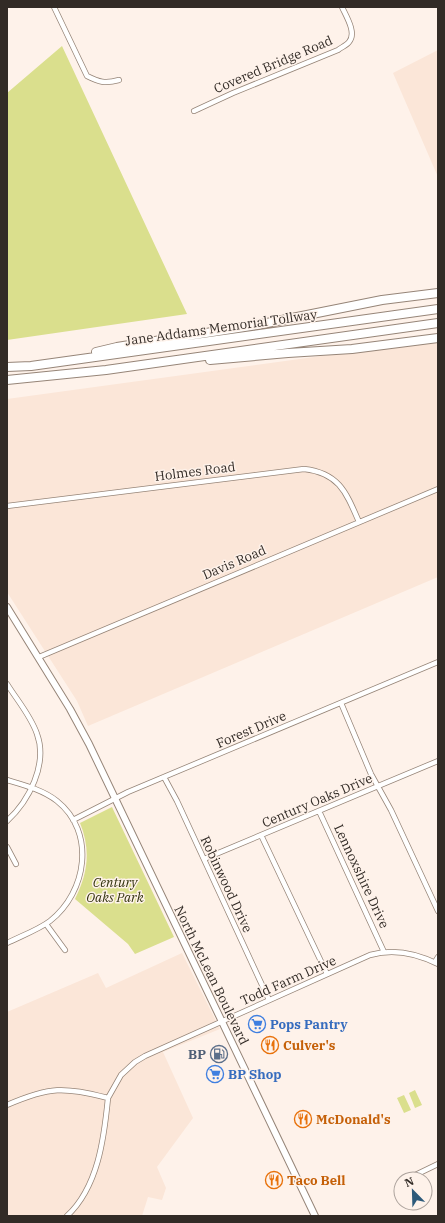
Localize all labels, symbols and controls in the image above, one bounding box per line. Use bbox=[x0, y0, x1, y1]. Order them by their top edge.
street label: Covered Bridge Road bbox=[211, 32, 335, 97]
street label: Jane Addams Memorial Tollway bbox=[124, 306, 318, 349]
street label: Holmes Road bbox=[154, 458, 236, 485]
street label: Davis Road bbox=[200, 541, 269, 583]
street label: Forest Drive bbox=[214, 707, 289, 752]
street label: Century Oaks Drive bbox=[259, 769, 375, 831]
street label: Lennoxshire Drive bbox=[330, 822, 393, 931]
street label: Robinwood Drive bbox=[197, 833, 256, 935]
park label: Century Oaks Park bbox=[86, 874, 144, 906]
street label: North McLean Boulevard bbox=[170, 903, 253, 1048]
street label: Todd Farm Drive bbox=[238, 952, 339, 1009]
supermarket icon: Pops Pantry bbox=[247, 1014, 267, 1034]
place label: Pops Pantry bbox=[270, 1016, 348, 1033]
restaurant icon: Culver's bbox=[260, 1035, 280, 1055]
place label: Culver's bbox=[283, 1037, 336, 1054]
fuel station icon: BP bbox=[209, 1044, 229, 1064]
place label: BP bbox=[188, 1046, 206, 1063]
supermarket icon: BP Shop bbox=[205, 1064, 225, 1084]
place label: BP Shop bbox=[228, 1066, 281, 1083]
restaurant icon: McDonald's bbox=[293, 1109, 313, 1129]
place label: McDonald's bbox=[316, 1111, 391, 1128]
restaurant icon: Taco Bell bbox=[264, 1170, 284, 1190]
north arrow bbox=[393, 1171, 433, 1211]
place label: Taco Bell bbox=[287, 1172, 346, 1189]
text: N bbox=[402, 1174, 416, 1190]

